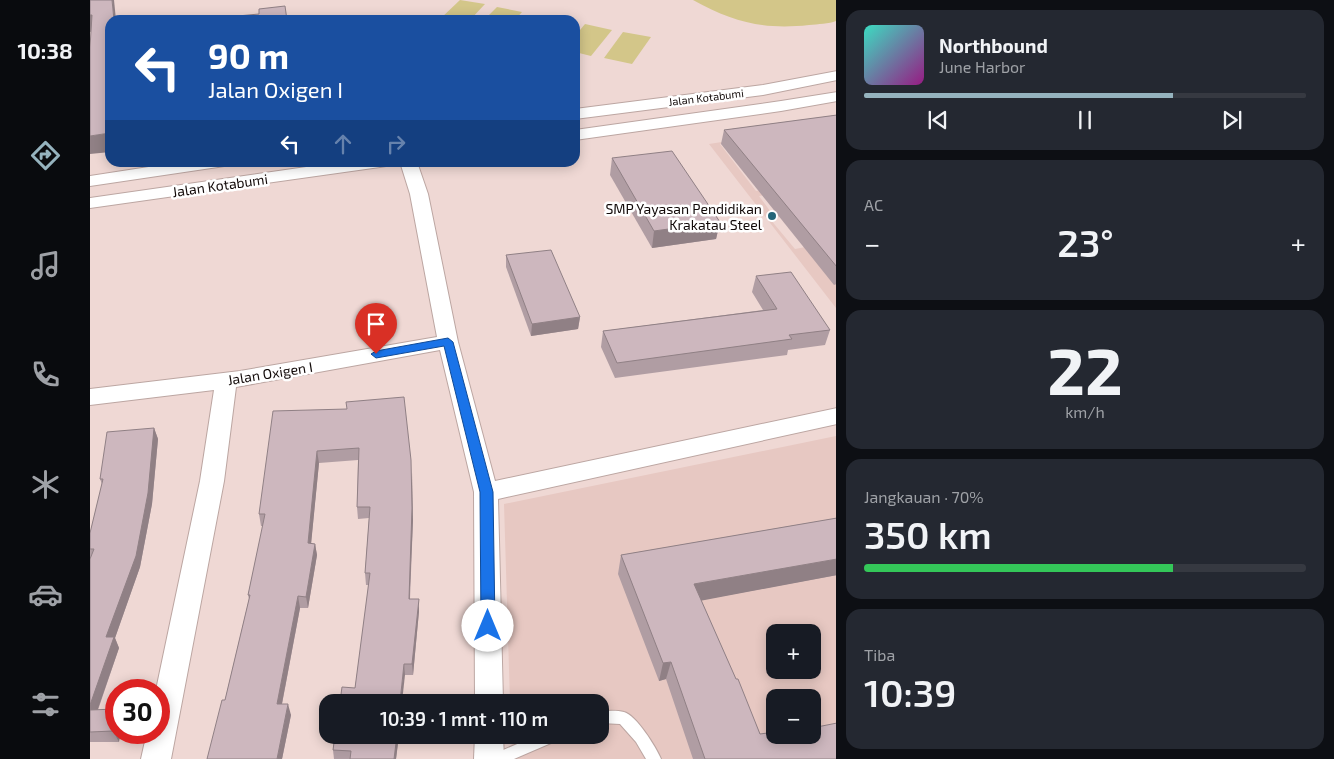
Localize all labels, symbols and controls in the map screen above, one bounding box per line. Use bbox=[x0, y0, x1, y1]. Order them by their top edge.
text: 90 m bbox=[208, 34, 289, 76]
text: Northbound bbox=[939, 34, 1048, 57]
icon: left bbox=[125, 35, 190, 100]
text: 10:38 bbox=[17, 37, 73, 63]
text: June Harbor bbox=[939, 57, 1026, 76]
text: Jalan Oxigen I bbox=[208, 76, 343, 102]
street label: Jalan Kotabumi bbox=[668, 86, 744, 108]
icon: previous bbox=[924, 106, 952, 134]
icon: pause bbox=[1071, 106, 1099, 134]
icon: next bbox=[1218, 106, 1246, 134]
icon: left bbox=[276, 130, 304, 158]
icon: ahead bbox=[329, 130, 357, 158]
icon: right bbox=[382, 130, 410, 158]
icon: directions bbox=[28, 138, 63, 173]
street label: Jalan Kotabumi bbox=[171, 170, 269, 200]
text: AC bbox=[864, 195, 883, 214]
place label: SMP Yayasan Pendidikan Krakatau Steel bbox=[605, 200, 763, 233]
marker: SMP Yayasan Pendidikan Krakatau Steel bbox=[766, 210, 778, 222]
text: 23° bbox=[1057, 219, 1114, 265]
text: − bbox=[864, 226, 880, 260]
text: + bbox=[1291, 226, 1306, 260]
icon: music bbox=[28, 248, 63, 283]
pin bbox=[355, 303, 397, 354]
icon: arrive bbox=[362, 310, 390, 338]
text: 22 bbox=[1047, 330, 1123, 408]
icon: phone bbox=[28, 357, 63, 392]
street label: Jalan Oxigen I bbox=[226, 358, 314, 388]
text: km/h bbox=[1065, 402, 1105, 421]
icon: climate bbox=[28, 467, 63, 502]
text: Jangkauan · 70% bbox=[864, 487, 984, 506]
text: 350 km bbox=[864, 511, 992, 557]
icon: car bbox=[28, 577, 63, 612]
position arrow bbox=[461, 599, 513, 651]
map controls bbox=[766, 624, 821, 744]
button: + bbox=[766, 624, 821, 679]
text: Tiba bbox=[864, 645, 895, 664]
text: 10:39 bbox=[864, 669, 956, 715]
speed limit sign: 30 bbox=[105, 679, 170, 744]
icon: filters bbox=[28, 687, 63, 722]
button: − bbox=[766, 689, 821, 744]
text: 10:39 · 1 mnt · 110 m bbox=[380, 707, 548, 730]

